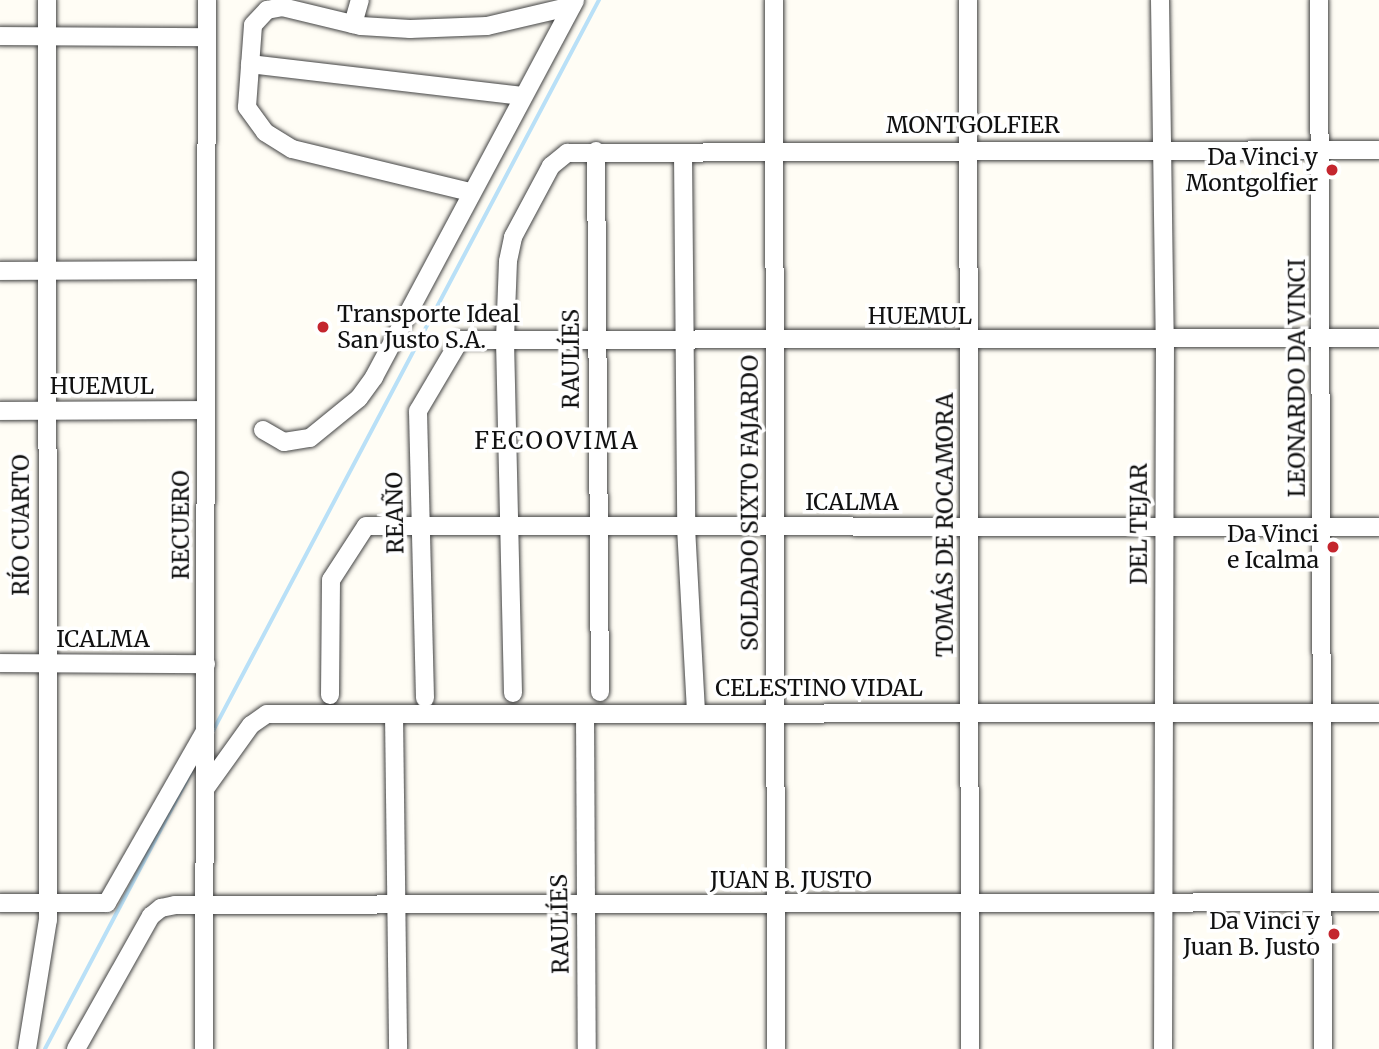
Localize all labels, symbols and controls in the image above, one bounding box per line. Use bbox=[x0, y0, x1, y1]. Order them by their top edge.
street label: MONTGOLFIER bbox=[886, 111, 1060, 139]
place label: Da Vinci y Montgolfier bbox=[1186, 143, 1318, 197]
marker: Da Vinci y Montgolfier bbox=[1324, 162, 1340, 178]
street label: LEONARDO DA VINCI bbox=[1283, 259, 1311, 497]
place label: Transporte Ideal San Justo S.A. bbox=[337, 300, 520, 354]
street label: HUEMUL bbox=[868, 302, 972, 330]
street label: RAULÍES bbox=[557, 309, 585, 409]
marker: Transporte Ideal San Justo S.A. bbox=[315, 319, 331, 335]
street label: SOLDADO SIXTO FAJARDO bbox=[736, 355, 764, 651]
street label: HUEMUL bbox=[50, 372, 154, 400]
street label: TOMÁS DE ROCAMORA bbox=[931, 393, 959, 657]
district label: FECOOVIMA bbox=[475, 427, 639, 455]
street label: RÍO CUARTO bbox=[7, 454, 35, 596]
street label: DEL TEJAR bbox=[1125, 463, 1153, 585]
street label: RECUERO bbox=[167, 470, 195, 580]
street label: REAÑO bbox=[380, 472, 410, 554]
street label: ICALMA bbox=[805, 488, 899, 516]
place label: Da Vinci e Icalma bbox=[1227, 520, 1319, 574]
marker: Da Vinci e Icalma bbox=[1325, 539, 1341, 555]
street label: ICALMA bbox=[56, 625, 150, 653]
street label: CELESTINO VIDAL bbox=[715, 674, 923, 702]
street label: JUAN B. JUSTO bbox=[710, 866, 872, 894]
street label: RAULÍES bbox=[545, 874, 575, 974]
place label: Da Vinci y Juan B. Justo bbox=[1183, 907, 1320, 961]
marker: Da Vinci y Juan B. Justo bbox=[1326, 926, 1342, 942]

